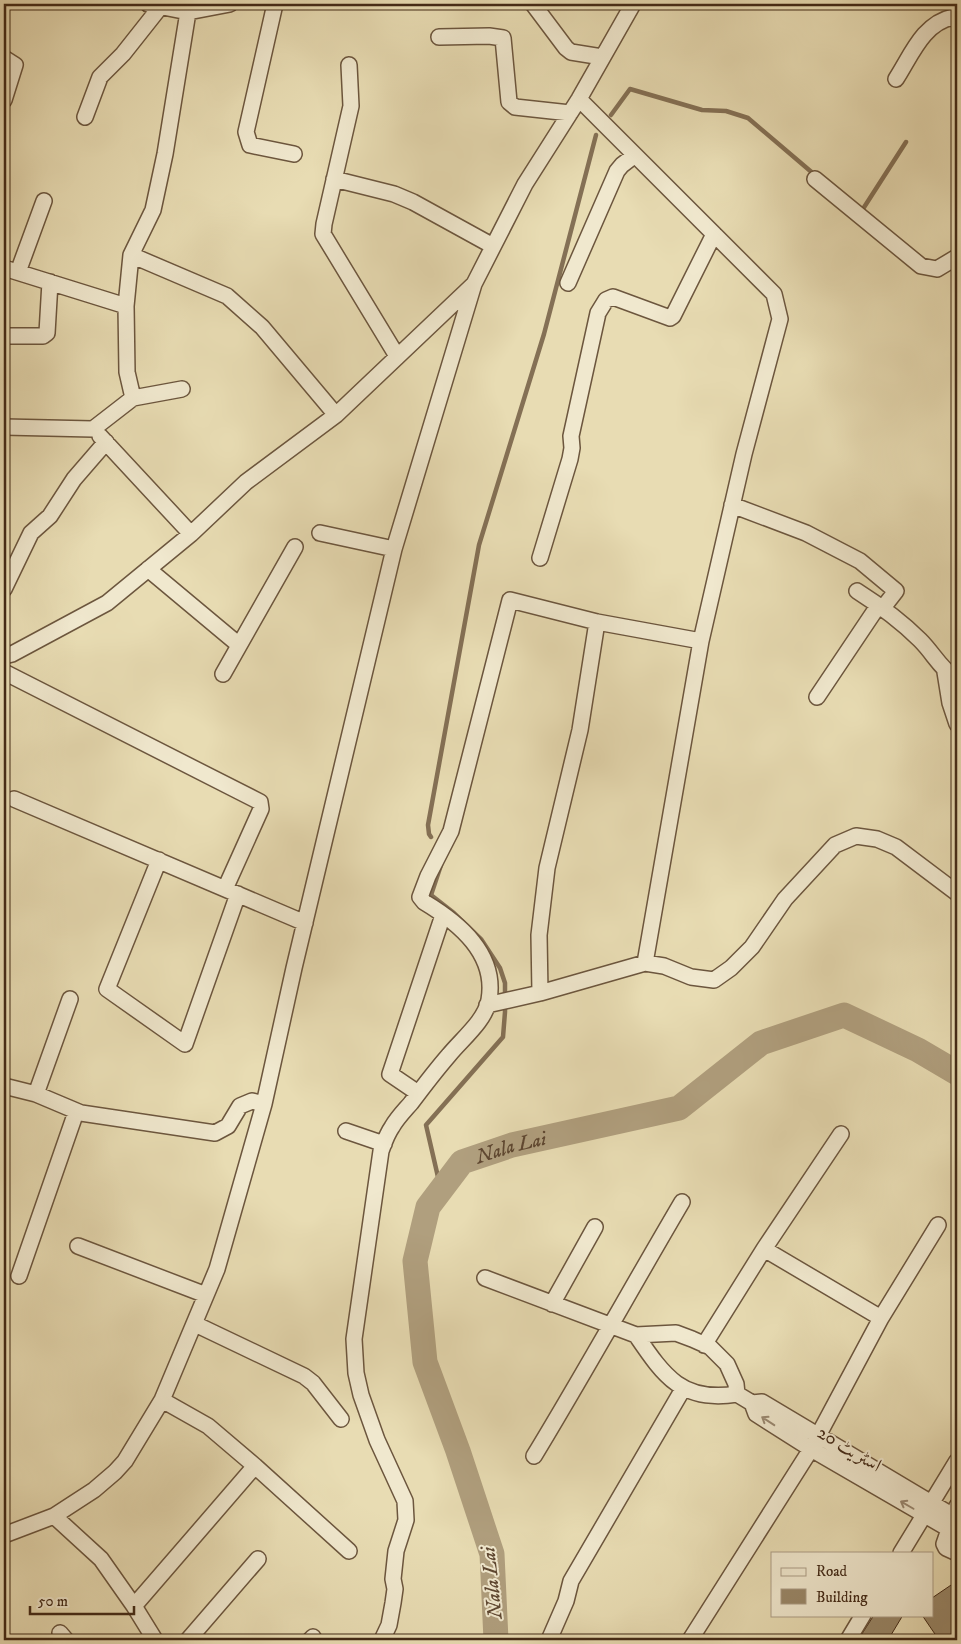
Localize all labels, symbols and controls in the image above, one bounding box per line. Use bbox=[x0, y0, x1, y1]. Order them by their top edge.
water label: Nala Lai bbox=[472, 1126, 550, 1171]
one-way arrow bbox=[761, 1415, 775, 1425]
street label: اسٹریٹ 20 bbox=[813, 1421, 886, 1477]
one-way arrow bbox=[900, 1499, 914, 1509]
water label: Nala Lai bbox=[476, 1544, 509, 1621]
legend bbox=[771, 1552, 934, 1616]
text: Road bbox=[816, 1562, 848, 1581]
scale bar bbox=[30, 1584, 134, 1616]
text: Building bbox=[816, 1588, 868, 1607]
text: 50 m bbox=[38, 1592, 68, 1611]

